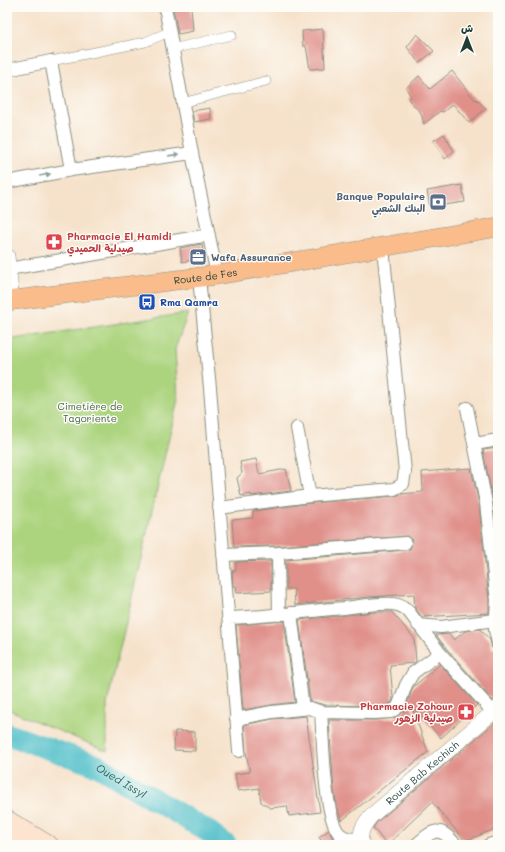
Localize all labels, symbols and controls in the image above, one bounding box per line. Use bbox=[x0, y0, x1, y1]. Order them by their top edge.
north arrow bbox=[447, 18, 487, 58]
text: ش bbox=[461, 20, 473, 35]
one-way arrow bbox=[168, 152, 180, 158]
one-way arrow bbox=[39, 172, 52, 178]
place label: Banque Populaire البنك الشعبي bbox=[336, 189, 425, 218]
bank icon: Banque Populaire البنك الشعبي bbox=[428, 192, 448, 212]
place label: Pharmacie El Hamidi صيدلية الحميدي bbox=[67, 229, 172, 257]
pharmacy icon: Pharmacie El Hamidi صيدلية الحميدي bbox=[44, 232, 64, 252]
office icon: Wafa Assurance bbox=[188, 247, 208, 267]
place label: Wafa Assurance bbox=[211, 250, 292, 264]
street label: Route de Fes bbox=[173, 265, 238, 287]
bus stop icon: Rma Qamra bbox=[137, 292, 157, 312]
place label: Rma Qamra bbox=[160, 295, 218, 309]
park label: Cimetière de Tagoriente bbox=[58, 399, 122, 425]
place label: Pharmacie Zohour صيدلية الزهور bbox=[360, 699, 453, 725]
pharmacy icon: Pharmacie Zohour صيدلية الزهور bbox=[456, 702, 476, 722]
street label: Route Bab Kechich bbox=[383, 737, 462, 808]
water label: Oued Issyl bbox=[94, 759, 150, 801]

